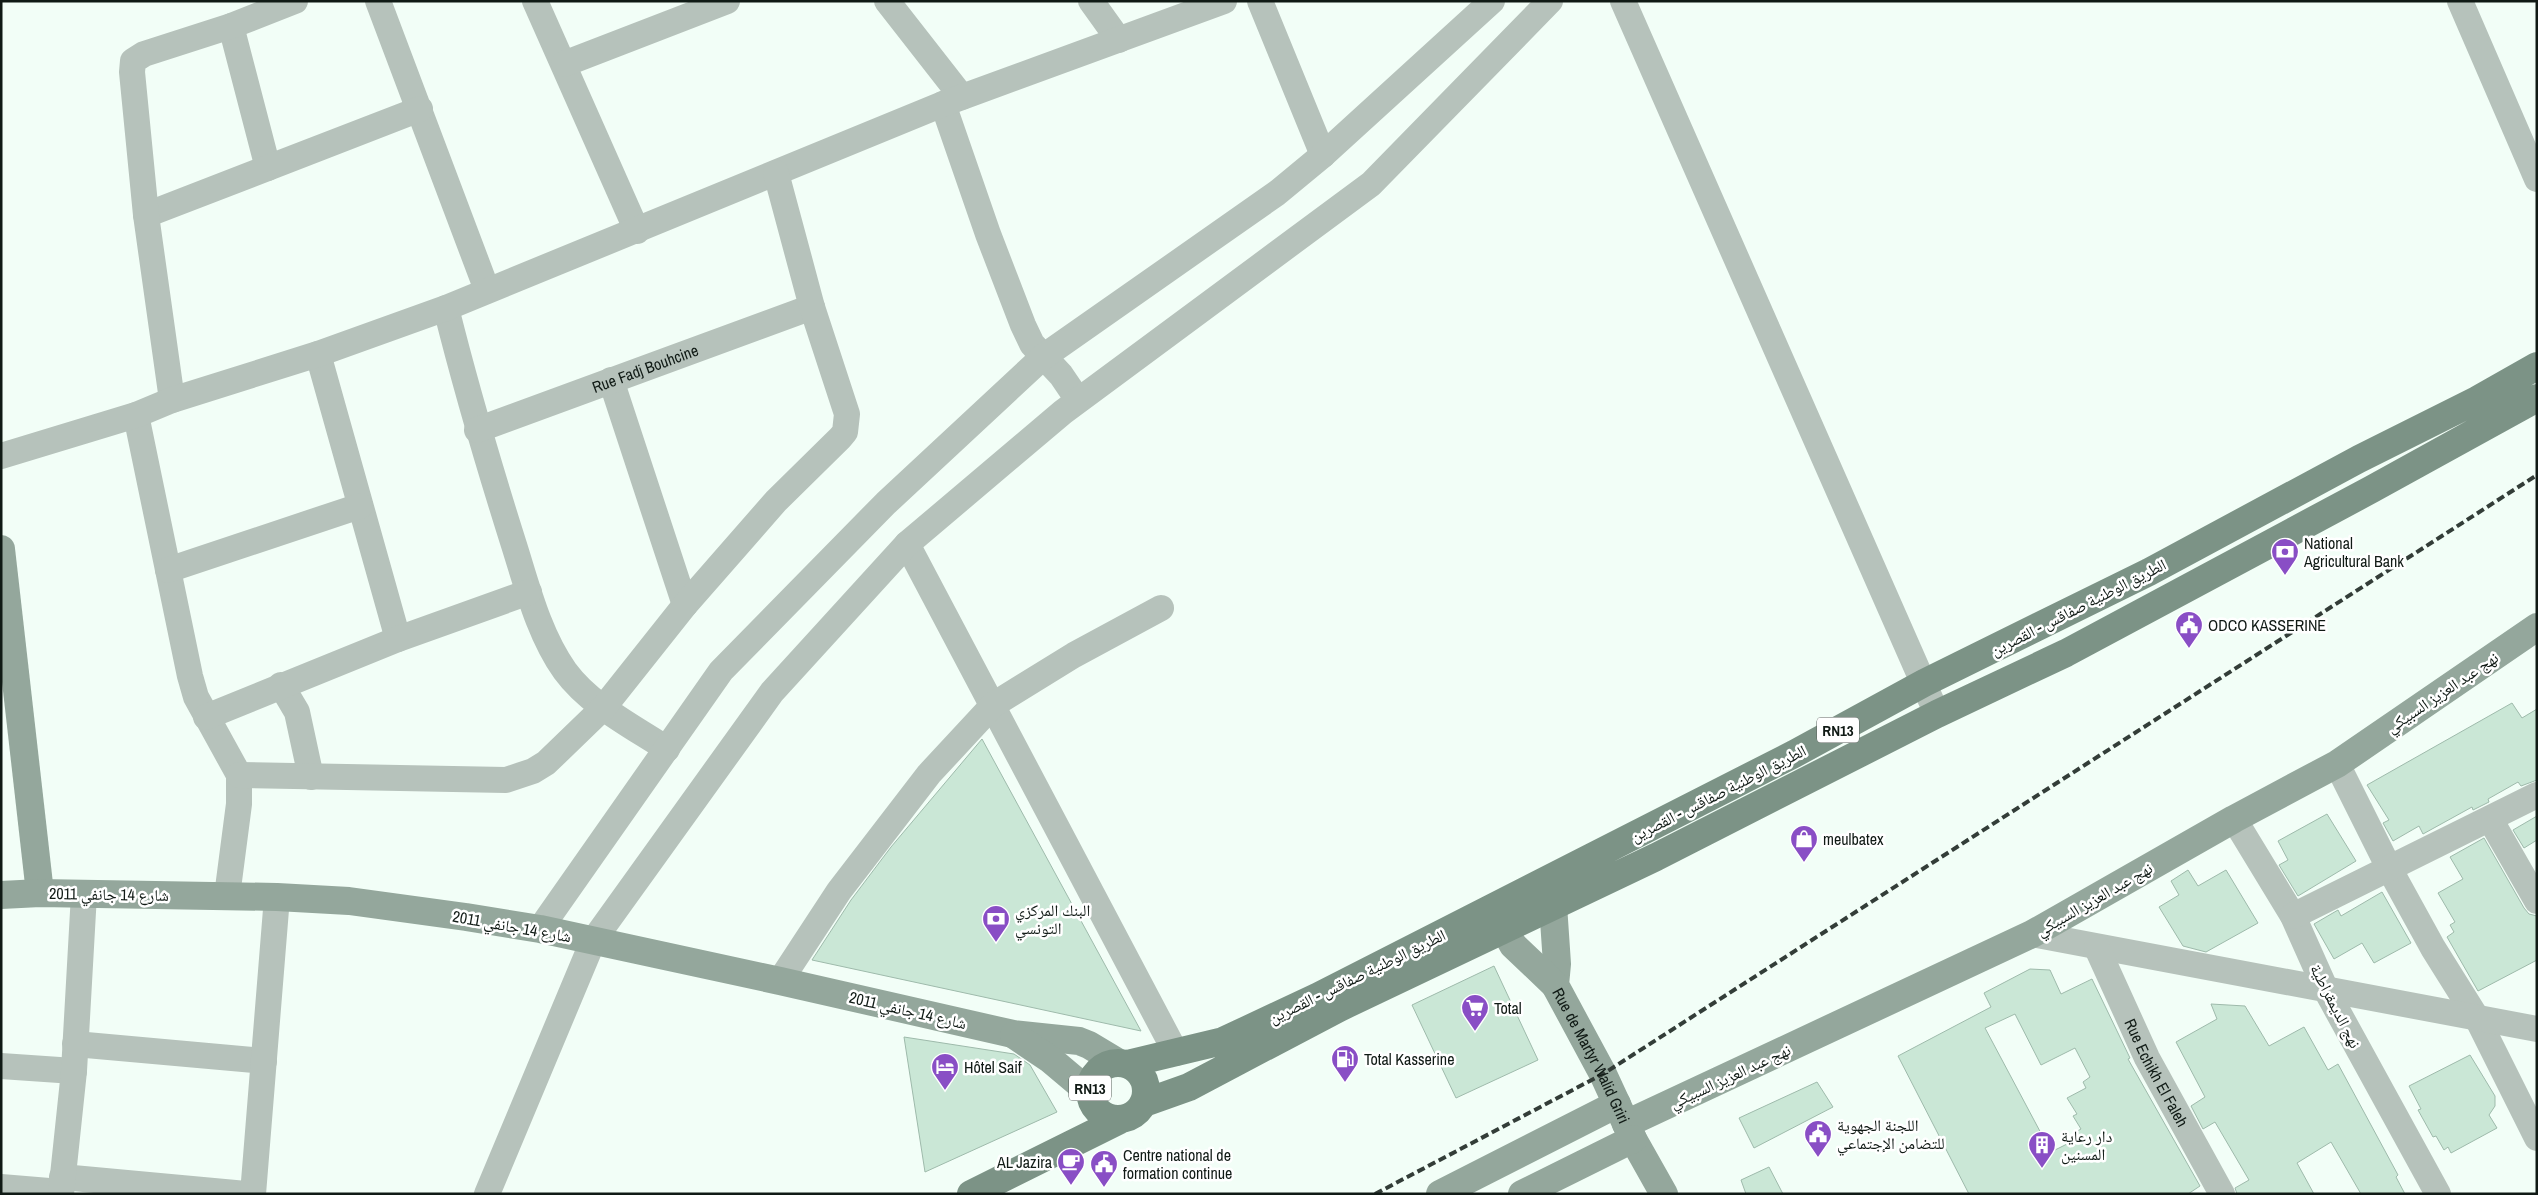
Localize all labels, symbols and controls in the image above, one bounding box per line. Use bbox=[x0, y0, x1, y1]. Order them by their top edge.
street label: Rue Fadj Bouhcine bbox=[589, 339, 701, 398]
place label: National Agricultural Bank bbox=[2303, 532, 2404, 572]
bank icon: National Agricultural Bank bbox=[2270, 537, 2300, 576]
street label: الطريق الوطنية صفاقس - القصرين bbox=[1986, 553, 2170, 661]
public building icon: ODCO KASSERINE bbox=[2174, 610, 2204, 649]
place label: ODCO KASSERINE bbox=[2208, 614, 2326, 636]
street label: نهج عبد العزيز السبيكي bbox=[2381, 646, 2504, 740]
road number: RN13 bbox=[1817, 718, 1859, 742]
street label: الطريق الوطنية صفاقس - القصرين bbox=[1626, 739, 1810, 847]
shop icon: meulbatex bbox=[1789, 824, 1819, 863]
place label: meulbatex bbox=[1823, 828, 1884, 850]
street label: نهج عبد العزيز السبيكي bbox=[2032, 857, 2157, 943]
street label: شارع 14 جانفي 2011 bbox=[49, 882, 169, 908]
place label: البنك المركزي التونسي bbox=[1015, 899, 1090, 941]
bank icon: البنك المركزي التونسي bbox=[981, 904, 1011, 943]
street label: شارع 14 جانفي 2011 bbox=[451, 905, 573, 949]
street label: الطريق الوطنية صفاقس - القصرين bbox=[1265, 924, 1449, 1028]
street label: نهج الديمقراطية bbox=[2305, 960, 2367, 1052]
street label: Rue de Martyr Walid Griri bbox=[1547, 984, 1635, 1127]
street label: شارع 14 جانفي 2011 bbox=[847, 986, 969, 1036]
supermarket icon: Total bbox=[1460, 993, 1490, 1032]
place label: Total bbox=[1494, 997, 1522, 1019]
street label: Rue Echikh El Faleh bbox=[2119, 1015, 2194, 1130]
street label: نهج عبد العزيز السبيكي bbox=[1666, 1038, 1795, 1116]
fuel station icon: Total Kasserine bbox=[1330, 1044, 1360, 1083]
place label: Total Kasserine bbox=[1364, 1048, 1454, 1070]
hotel icon: Hôtel Saif bbox=[930, 1052, 960, 1091]
place label: Hôtel Saif bbox=[964, 1056, 1022, 1078]
road number: RN13 bbox=[1069, 1076, 1111, 1100]
place label: اللجنة الجهوية للتضامن الإجتماعي bbox=[1837, 1114, 1945, 1156]
public building icon: اللجنة الجهوية للتضامن الإجتماعي bbox=[1803, 1119, 1833, 1158]
place label: دار رعاية المسنين bbox=[2061, 1125, 2112, 1165]
building icon: دار رعاية المسنين bbox=[2027, 1130, 2057, 1169]
place label: Centre national de formation continue bbox=[1123, 1144, 1232, 1184]
cafe icon: AL Jazira bbox=[1056, 1147, 1086, 1186]
public building icon: Centre national de formation continue bbox=[1089, 1149, 1119, 1188]
place label: AL Jazira bbox=[996, 1151, 1053, 1173]

